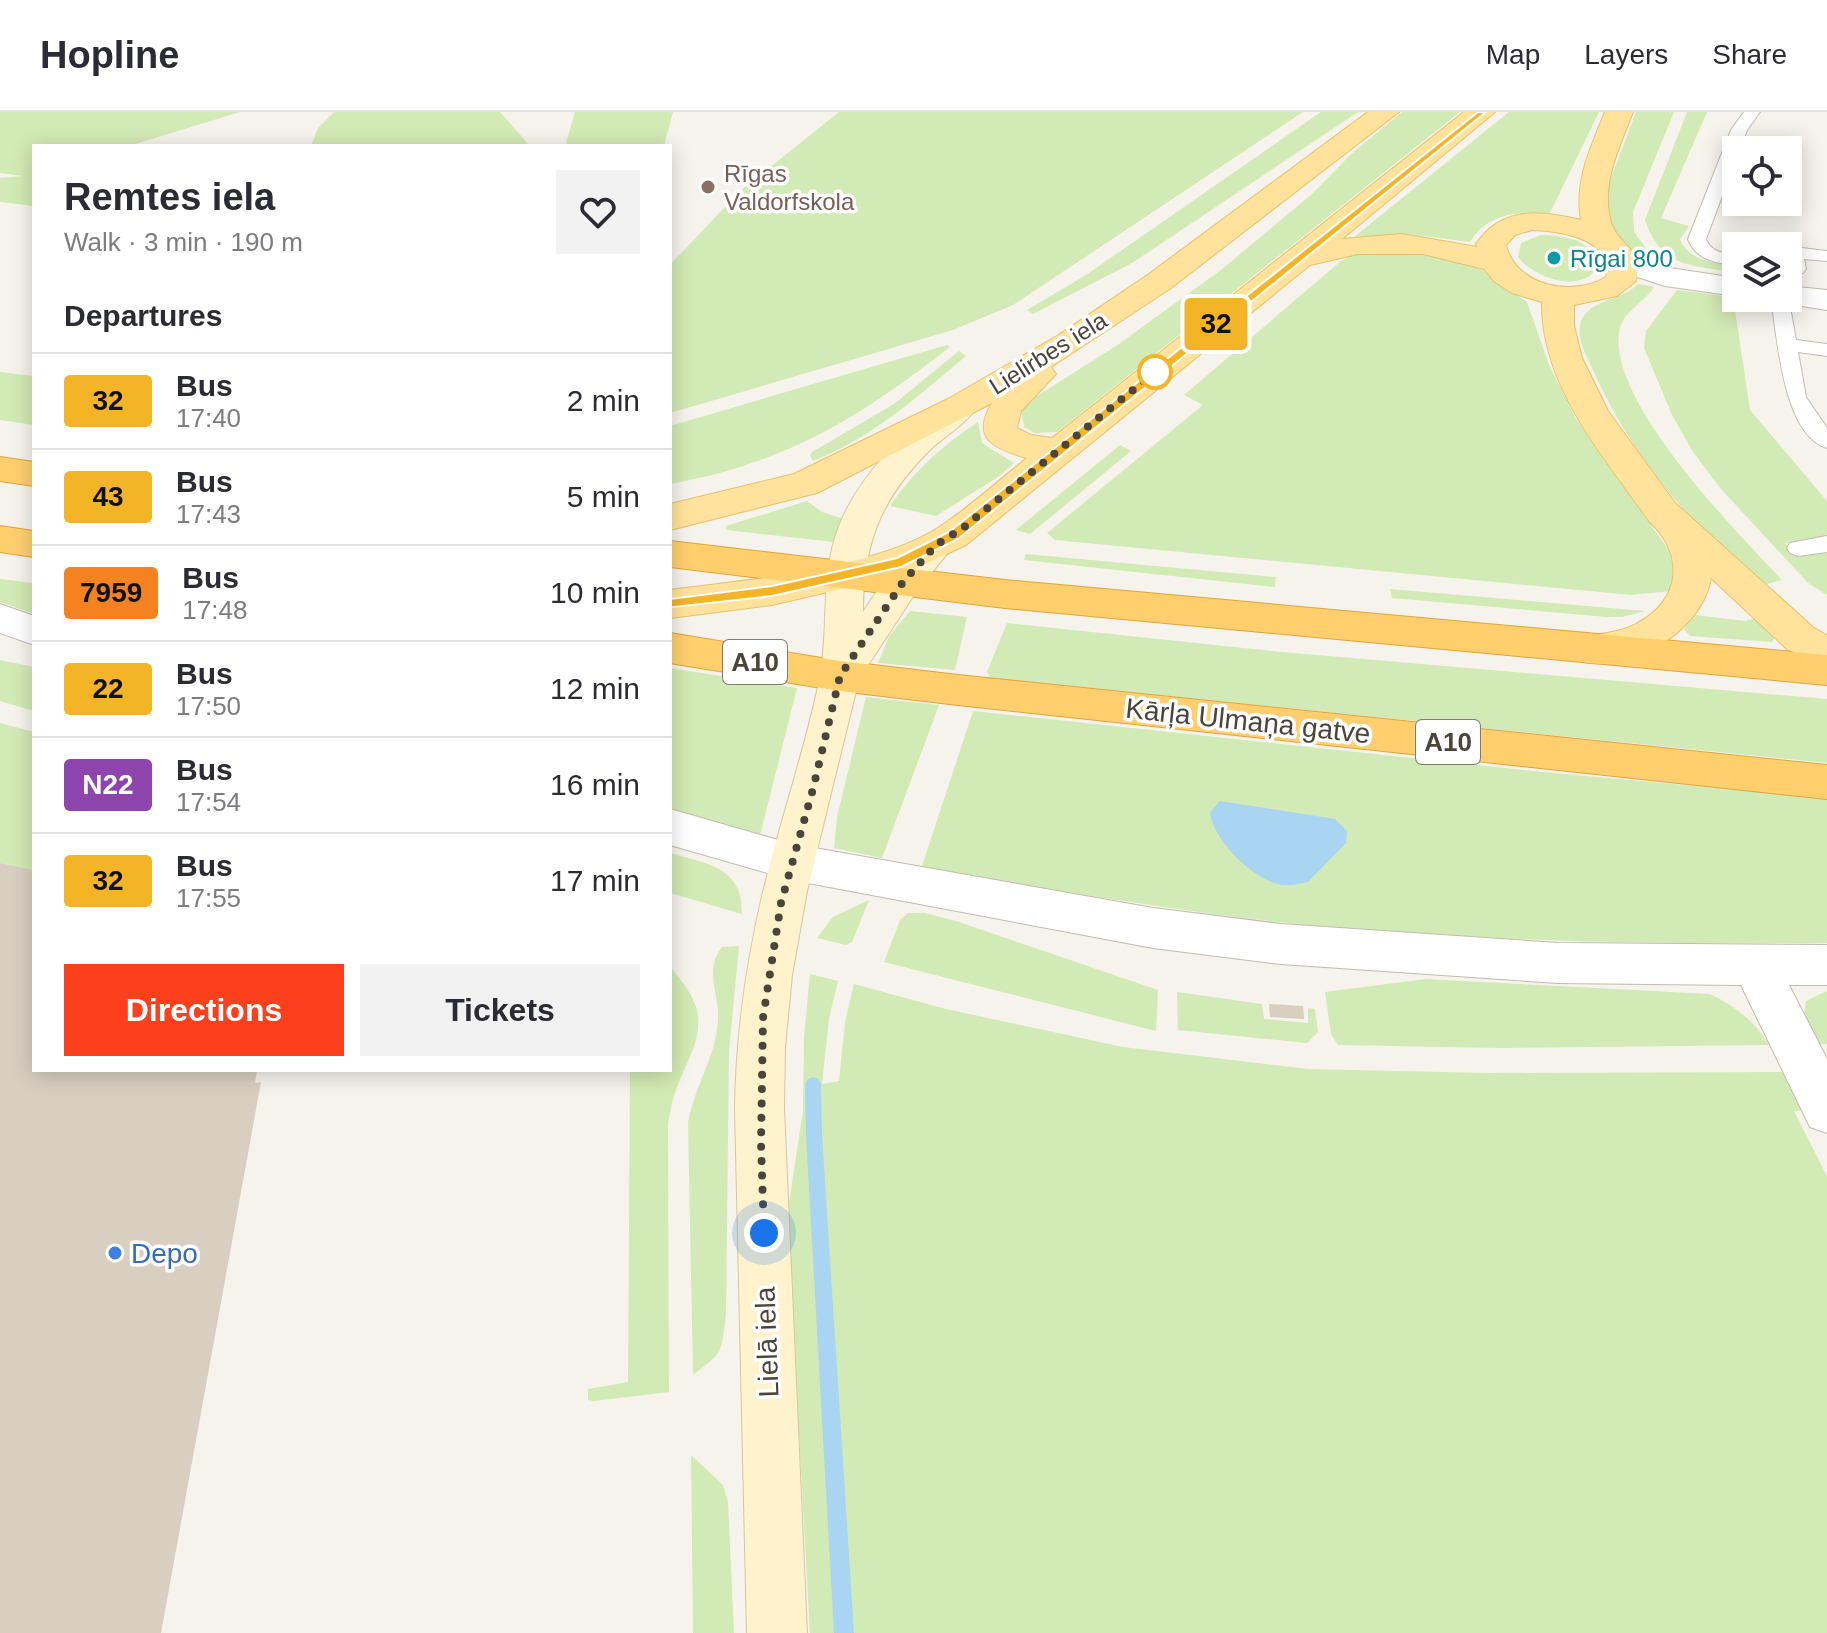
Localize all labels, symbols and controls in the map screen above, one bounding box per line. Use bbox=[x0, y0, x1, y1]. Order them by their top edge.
text: Hopline bbox=[40, 34, 179, 76]
text: Map bbox=[1486, 39, 1540, 70]
text: Layers bbox=[1584, 39, 1668, 70]
text: Share bbox=[1712, 39, 1787, 70]
map controls bbox=[1722, 136, 1802, 312]
button: locate bbox=[1722, 136, 1802, 216]
place label: Rīgas Valdorfskola bbox=[724, 160, 855, 215]
button: heart bbox=[556, 170, 640, 254]
text: Remtes iela bbox=[64, 176, 275, 218]
marker: Rīgas Valdorfskola bbox=[699, 178, 717, 196]
text: Walk · 3 min · 190 m bbox=[64, 227, 303, 257]
button: layers bbox=[1722, 232, 1802, 312]
place label: Rīgai 800 bbox=[1570, 245, 1673, 272]
marker: Rīgai 800 bbox=[1545, 249, 1563, 267]
line badge: 32 bbox=[1180, 298, 1252, 350]
text: Departures bbox=[64, 299, 222, 332]
street label: Lielirbes iela bbox=[984, 306, 1112, 400]
text: 32 bbox=[1200, 308, 1232, 339]
unlabelled marker bbox=[1138, 355, 1172, 389]
text: Bus bbox=[176, 369, 233, 402]
text: 2 min bbox=[567, 384, 640, 417]
text: 32 bbox=[92, 385, 124, 416]
text: 17:40 bbox=[176, 403, 241, 433]
text: Bus bbox=[176, 465, 233, 498]
text: 5 min bbox=[567, 480, 640, 513]
text: 43 bbox=[92, 481, 124, 512]
text: 17:43 bbox=[176, 499, 241, 529]
text: Bus bbox=[182, 561, 239, 594]
text: 10 min bbox=[550, 576, 640, 609]
text: 7959 bbox=[80, 577, 142, 608]
text: 17:48 bbox=[182, 595, 247, 625]
road number: A10 bbox=[723, 640, 787, 684]
text: Bus bbox=[176, 657, 233, 690]
text: 12 min bbox=[550, 672, 640, 705]
text: 22 bbox=[92, 673, 124, 704]
text: 17:50 bbox=[176, 691, 241, 721]
street label: Kārļa Ulmaņa gatve bbox=[1124, 693, 1372, 749]
road number: A10 bbox=[1416, 720, 1480, 764]
text: Bus bbox=[176, 753, 233, 786]
text: 16 min bbox=[550, 768, 640, 801]
text: N22 bbox=[82, 769, 134, 800]
text: 17:54 bbox=[176, 787, 241, 817]
text: Bus bbox=[176, 849, 233, 882]
text: 17 min bbox=[550, 864, 640, 897]
text: 32 bbox=[92, 865, 124, 896]
text: 17:55 bbox=[176, 883, 241, 913]
button: Directions bbox=[64, 964, 344, 1056]
button: Tickets bbox=[360, 964, 640, 1056]
your location bbox=[744, 1213, 784, 1253]
place label: Depo bbox=[131, 1238, 198, 1269]
marker: Depo bbox=[106, 1244, 124, 1262]
street label: Lielā iela bbox=[750, 1286, 784, 1398]

